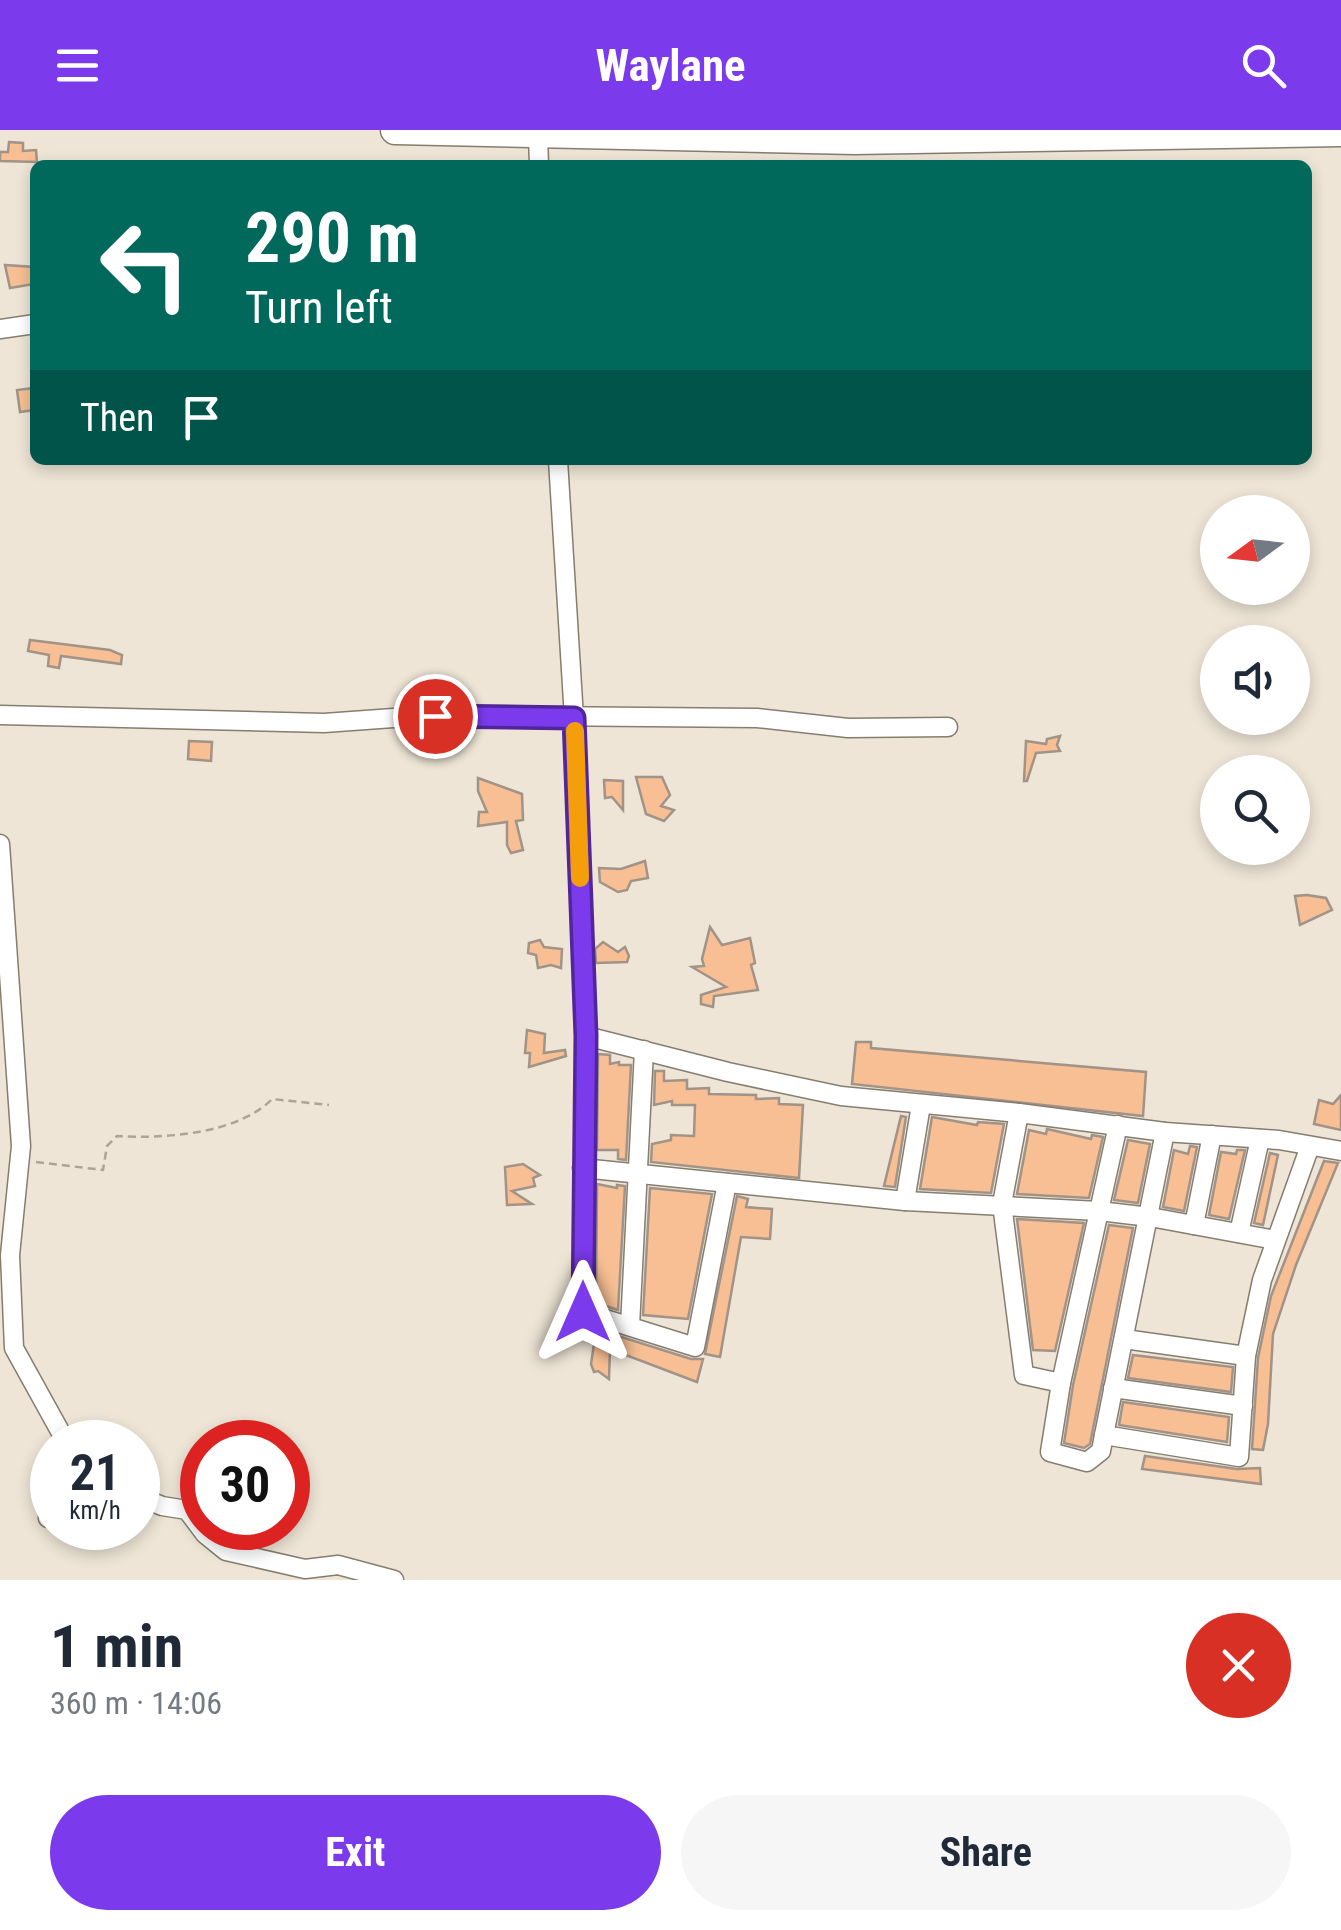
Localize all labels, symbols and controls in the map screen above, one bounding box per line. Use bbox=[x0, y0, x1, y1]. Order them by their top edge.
icon: menu bbox=[50, 38, 105, 93]
icon: search bbox=[1236, 38, 1291, 93]
text: Waylane bbox=[595, 39, 746, 92]
text: 290 m bbox=[245, 197, 419, 279]
icon: left bbox=[80, 200, 210, 330]
text: Turn left bbox=[245, 281, 393, 334]
icon: arrive bbox=[174, 390, 229, 445]
text: Then bbox=[80, 396, 154, 440]
north arrow bbox=[1200, 495, 1310, 605]
map controls bbox=[1200, 495, 1310, 865]
button: sound bbox=[1200, 625, 1310, 735]
pin bbox=[393, 674, 478, 759]
icon: arrive bbox=[408, 689, 463, 744]
button: search bbox=[1200, 755, 1310, 865]
position arrow bbox=[531, 1260, 635, 1364]
speed limit sign: 30 bbox=[180, 1420, 310, 1550]
text: 21 bbox=[70, 1444, 120, 1502]
text: km/h bbox=[69, 1496, 121, 1525]
text: 1 min bbox=[50, 1611, 183, 1682]
button: close bbox=[1186, 1613, 1291, 1718]
text: 360 m · 14:06 bbox=[50, 1684, 222, 1722]
button: Exit bbox=[50, 1795, 661, 1910]
button: Share bbox=[681, 1795, 1291, 1910]

